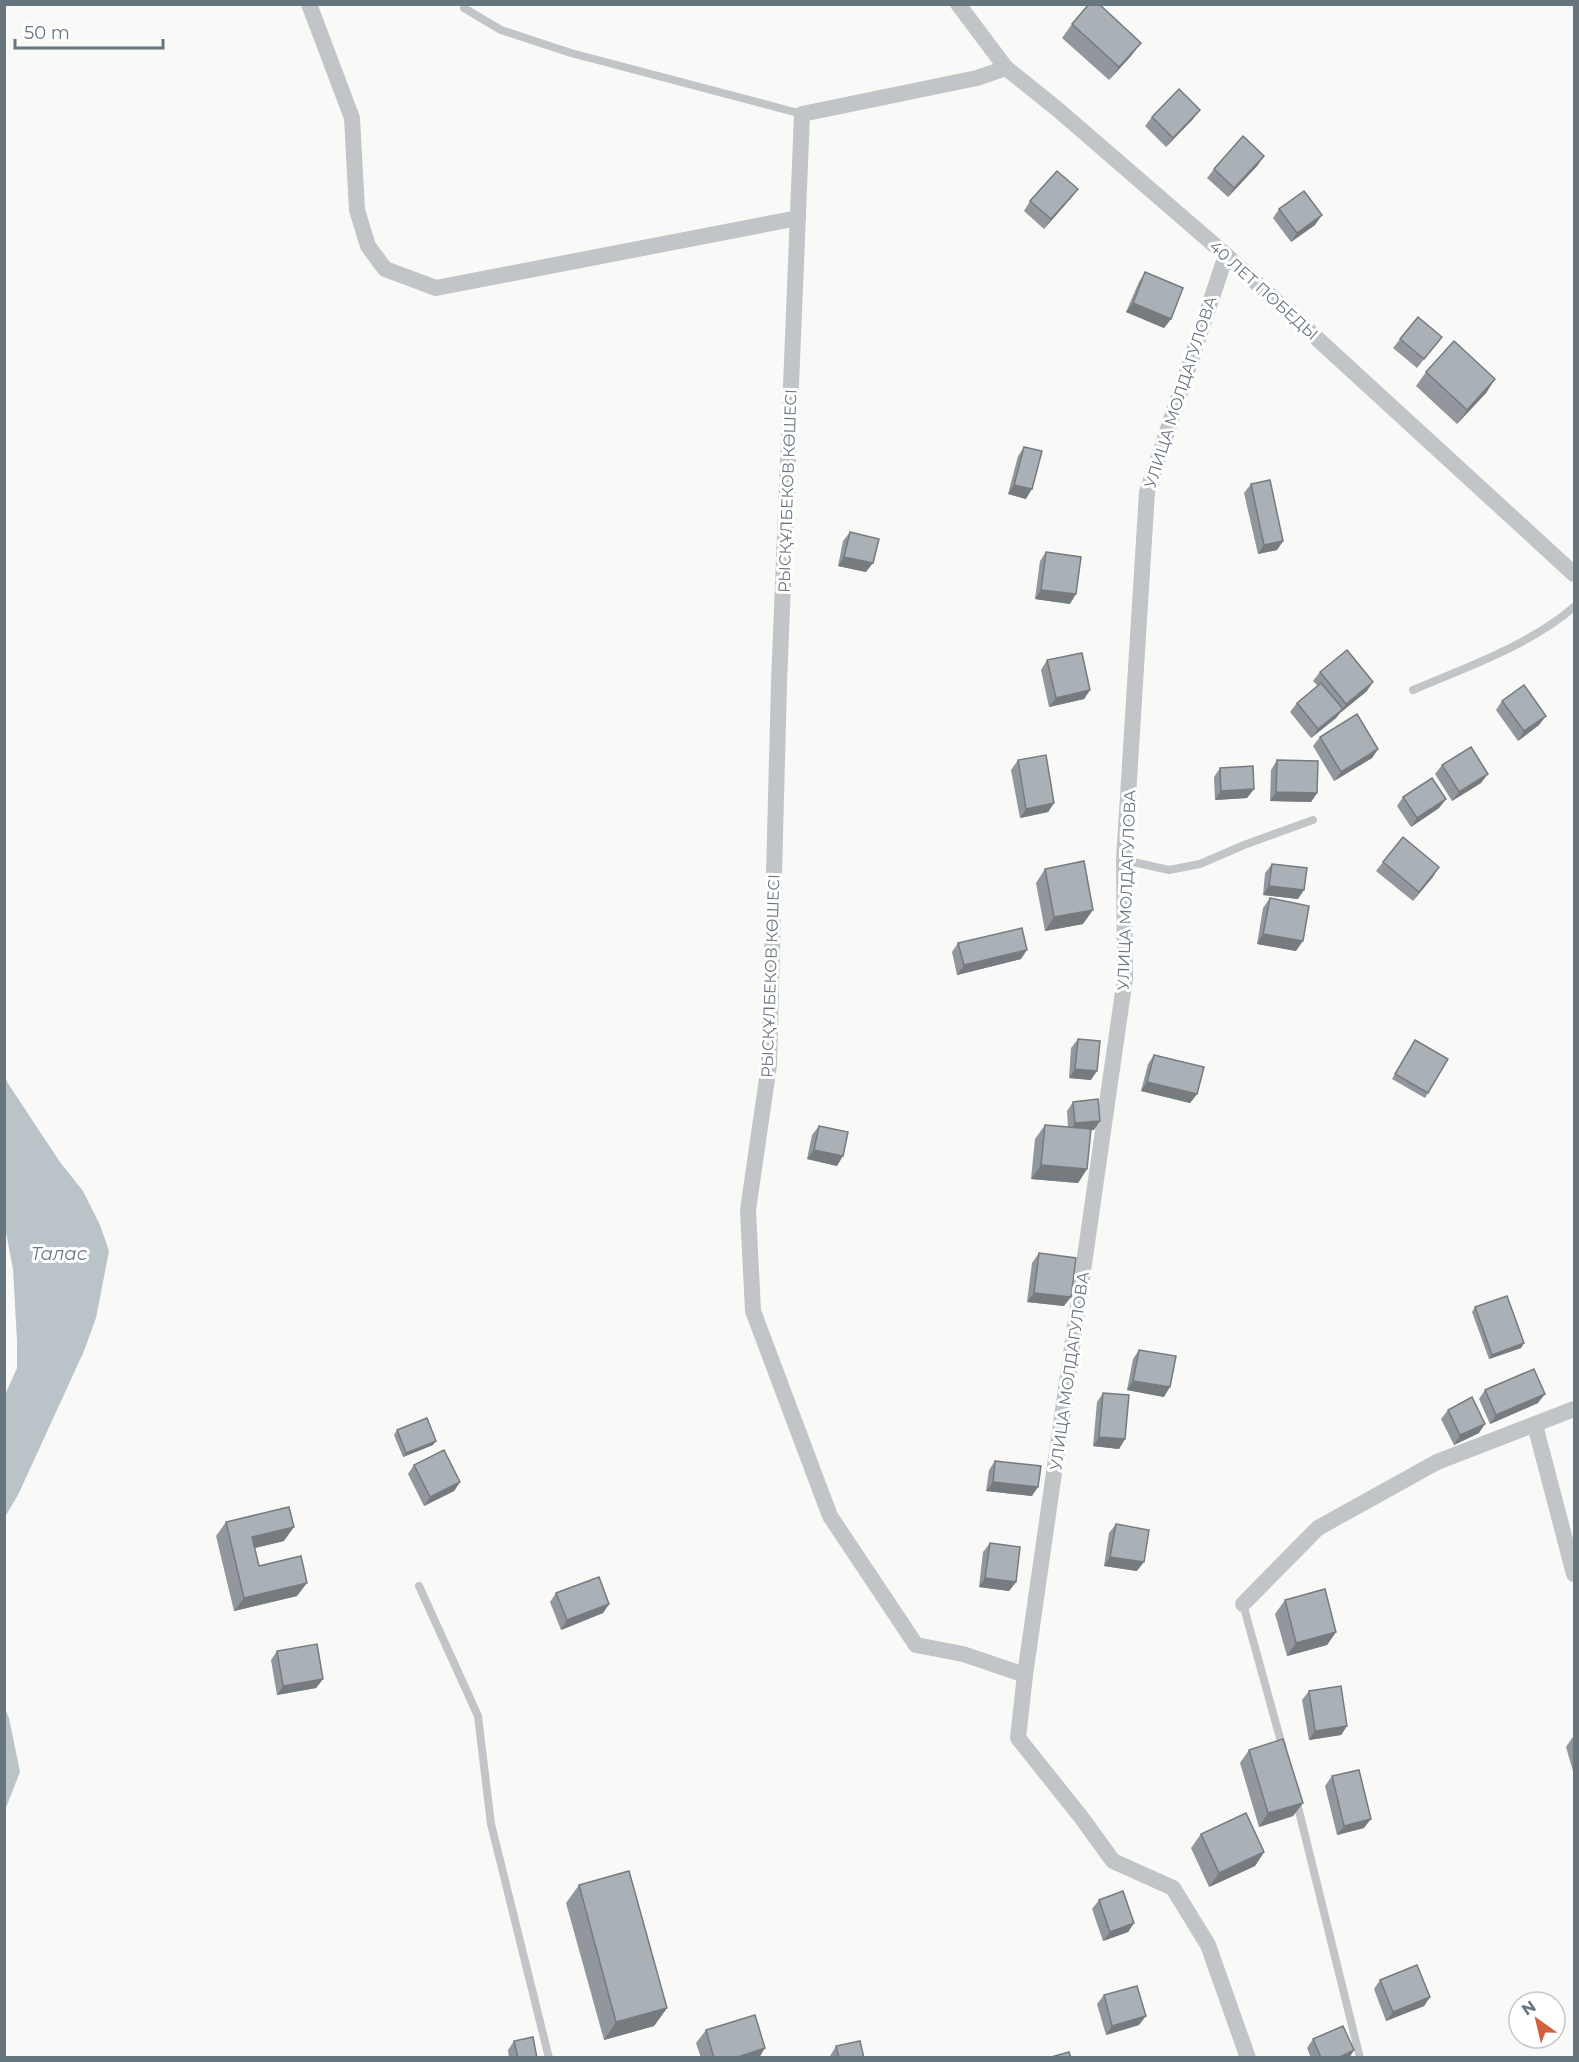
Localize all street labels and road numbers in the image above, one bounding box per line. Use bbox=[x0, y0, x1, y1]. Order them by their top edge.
street label: 40 ЛЕТ ПОБЕДЫ bbox=[1206, 237, 1322, 344]
street label: УЛИЦА МОЛДАГУЛОВА bbox=[1140, 294, 1221, 490]
street label: РЫСҚҰЛБЕКОВ КӨШЕСІ bbox=[774, 389, 801, 593]
street label: УЛИЦА МОЛДАГУЛОВА bbox=[1114, 789, 1139, 991]
street label: РЫСҚҰЛБЕКОВ КӨШЕСІ bbox=[757, 874, 784, 1078]
street label: УЛИЦА МОЛДАГУЛОВА bbox=[1046, 1270, 1093, 1472]

